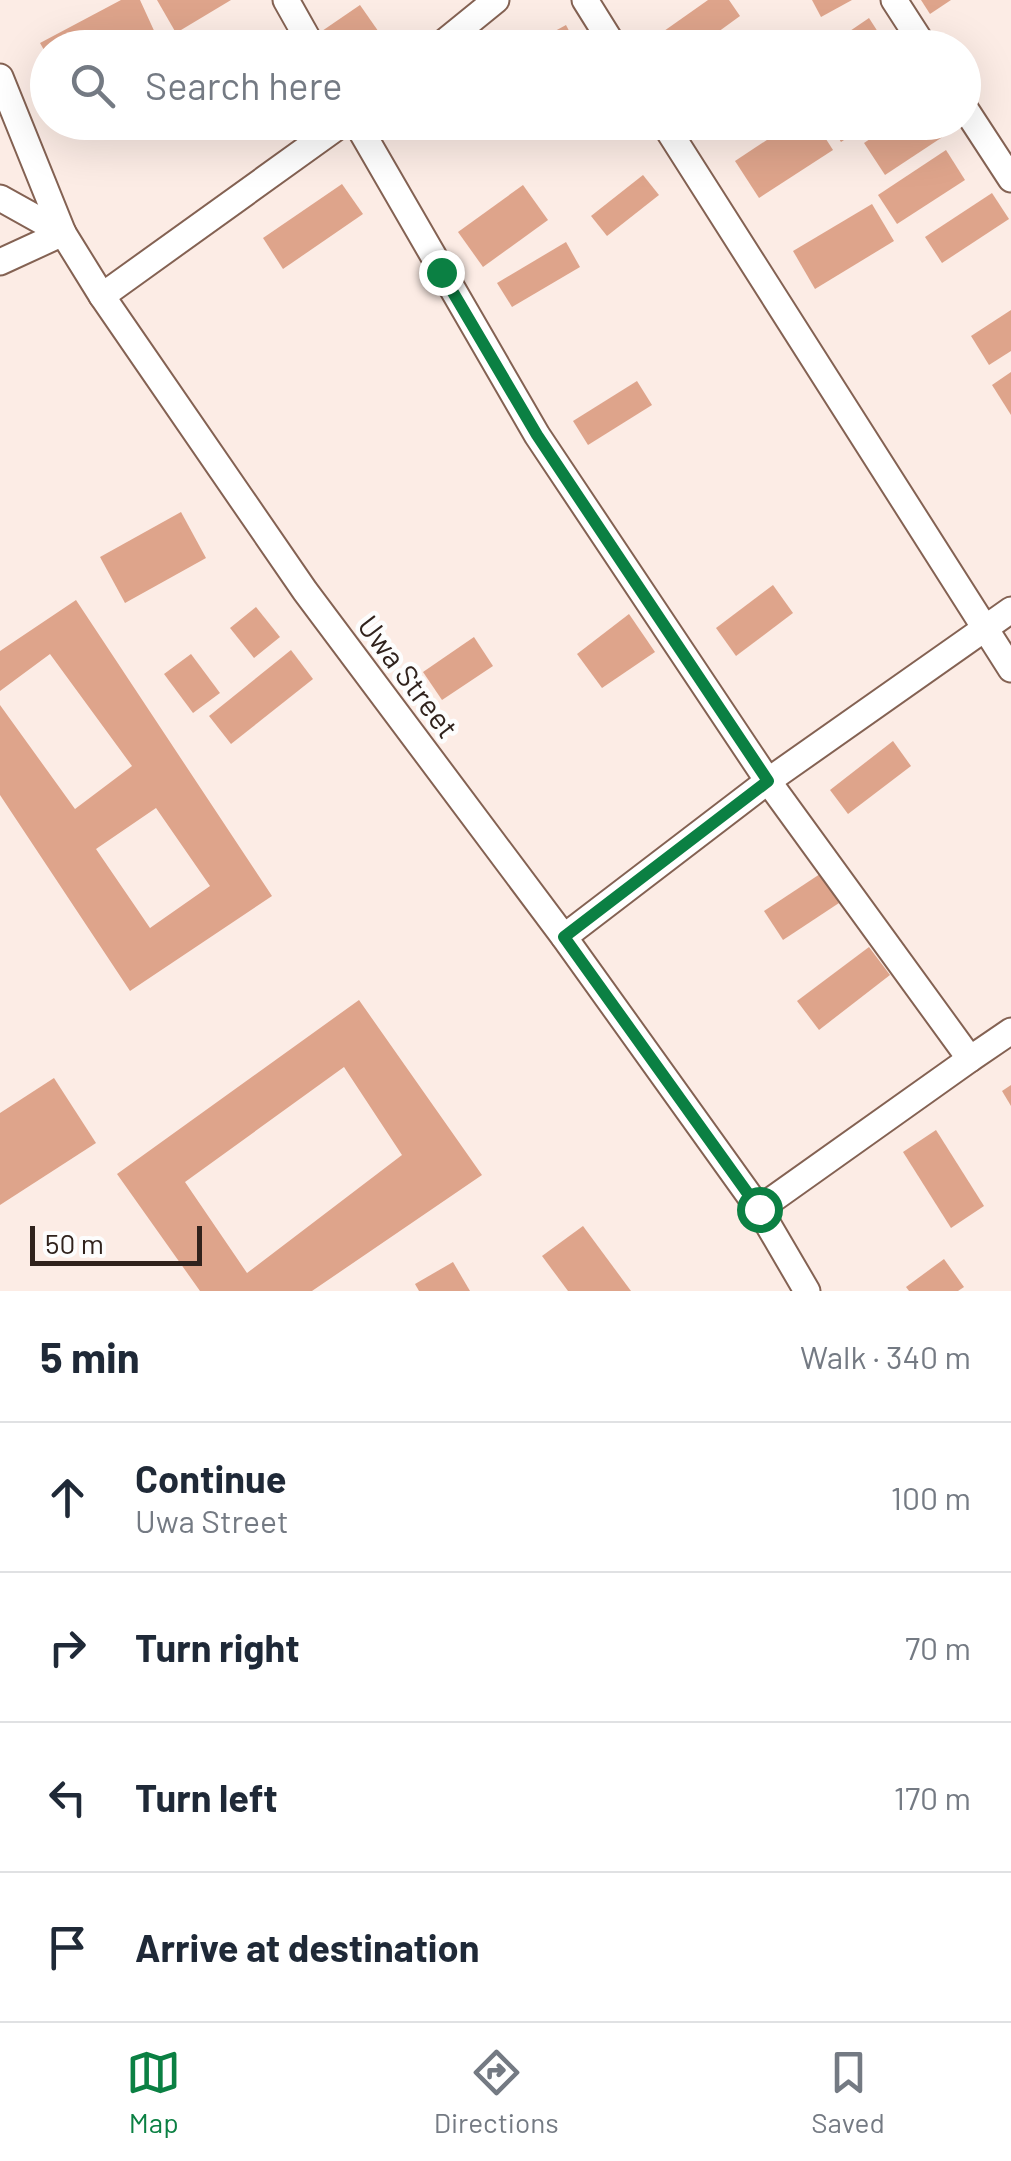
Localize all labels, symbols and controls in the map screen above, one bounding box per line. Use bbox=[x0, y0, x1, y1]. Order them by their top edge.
search box bbox=[30, 30, 981, 140]
icon: search bbox=[65, 58, 120, 113]
text: Search here bbox=[145, 62, 343, 108]
route end bbox=[419, 250, 465, 296]
street label: Uwa Street bbox=[351, 608, 467, 744]
route start bbox=[737, 1187, 783, 1233]
scale bar bbox=[30, 1221, 202, 1266]
text: 50 m bbox=[45, 1226, 104, 1260]
text: 5 min bbox=[40, 1331, 140, 1381]
text: Walk · 340 m bbox=[800, 1337, 971, 1375]
text: Continue bbox=[135, 1455, 286, 1501]
icon: ahead bbox=[40, 1470, 95, 1525]
text: 100 m bbox=[891, 1478, 971, 1516]
text: Uwa Street bbox=[135, 1501, 289, 1539]
icon: right bbox=[40, 1620, 95, 1675]
text: Turn right bbox=[135, 1624, 300, 1670]
text: 70 m bbox=[905, 1628, 971, 1666]
icon: left bbox=[40, 1770, 95, 1825]
text: Turn left bbox=[135, 1774, 278, 1820]
text: 170 m bbox=[894, 1778, 971, 1816]
icon: arrive bbox=[40, 1920, 95, 1975]
text: Arrive at destination bbox=[135, 1924, 480, 1970]
tab: Map bbox=[126, 2045, 181, 2139]
tab: Directions bbox=[434, 2045, 559, 2139]
tab: Saved bbox=[811, 2045, 885, 2139]

